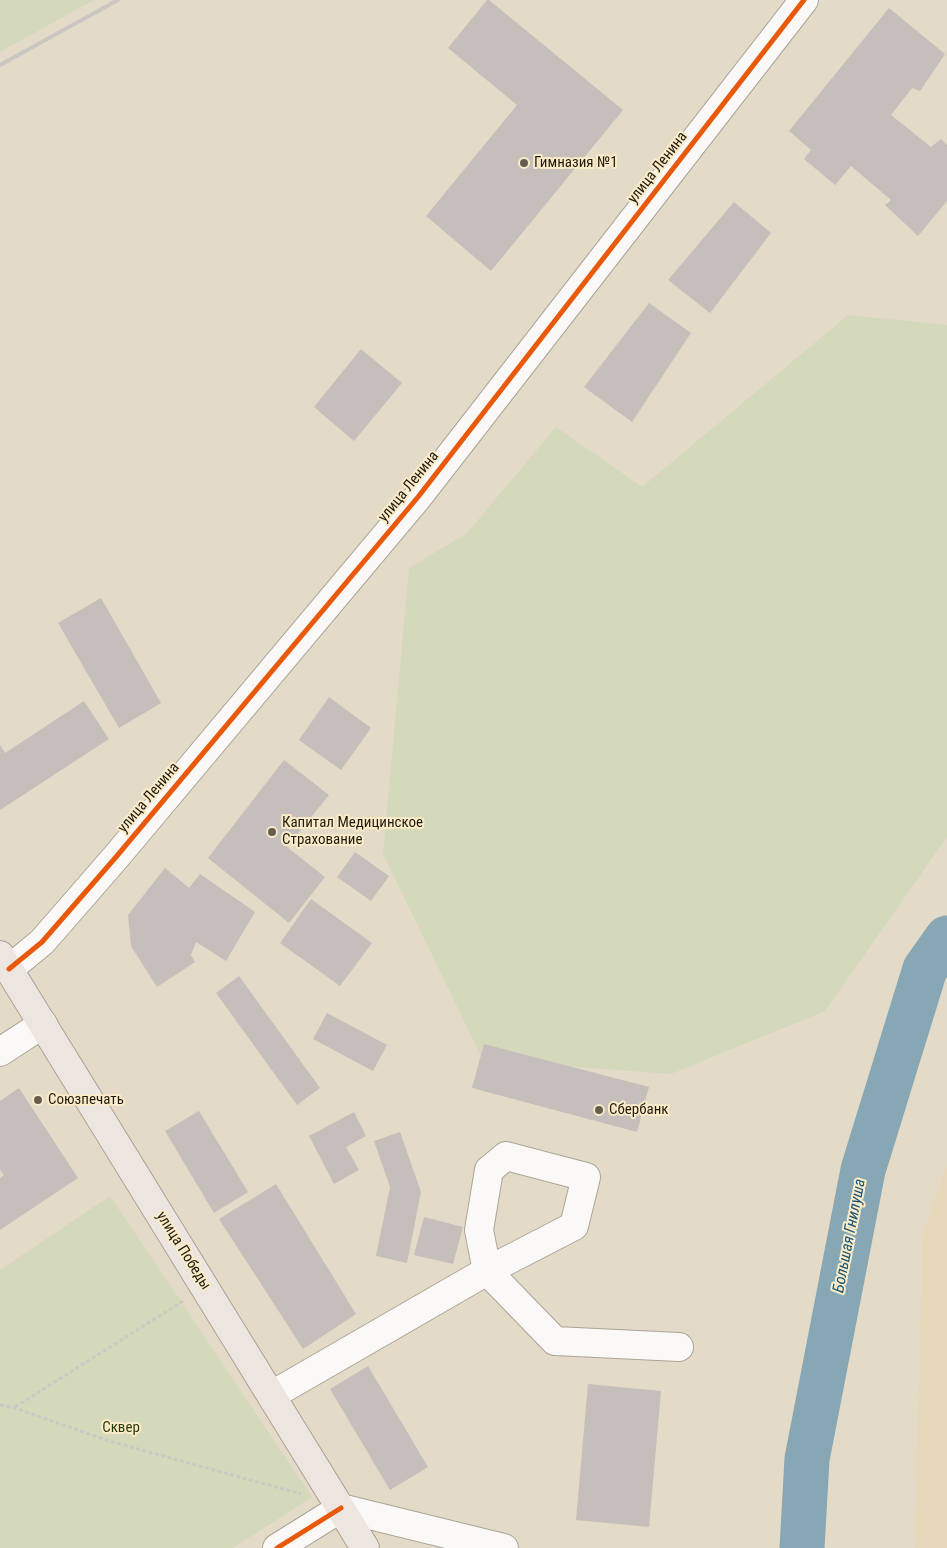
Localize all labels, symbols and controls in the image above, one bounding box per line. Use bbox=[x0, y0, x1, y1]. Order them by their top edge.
street label: улица Ленина bbox=[624, 129, 692, 207]
place label: Гимназия №1 bbox=[534, 154, 618, 172]
marker: Гимназия №1 bbox=[518, 157, 530, 169]
street label: улица Ленина bbox=[375, 448, 443, 526]
street label: улица Ленина bbox=[114, 759, 184, 837]
place label: Капитал Медицинское Страхование bbox=[282, 814, 423, 849]
marker: Капитал Медицинское Страхование bbox=[266, 826, 278, 838]
place label: Союзпечать bbox=[48, 1091, 124, 1109]
marker: Союзпечать bbox=[32, 1094, 44, 1106]
place label: Сбербанк bbox=[609, 1101, 669, 1119]
marker: Сбербанк bbox=[593, 1104, 605, 1116]
water label: Большая Гнилуша bbox=[830, 1177, 870, 1295]
street label: улица Победы bbox=[152, 1208, 214, 1294]
park label: Сквер bbox=[102, 1419, 140, 1437]

